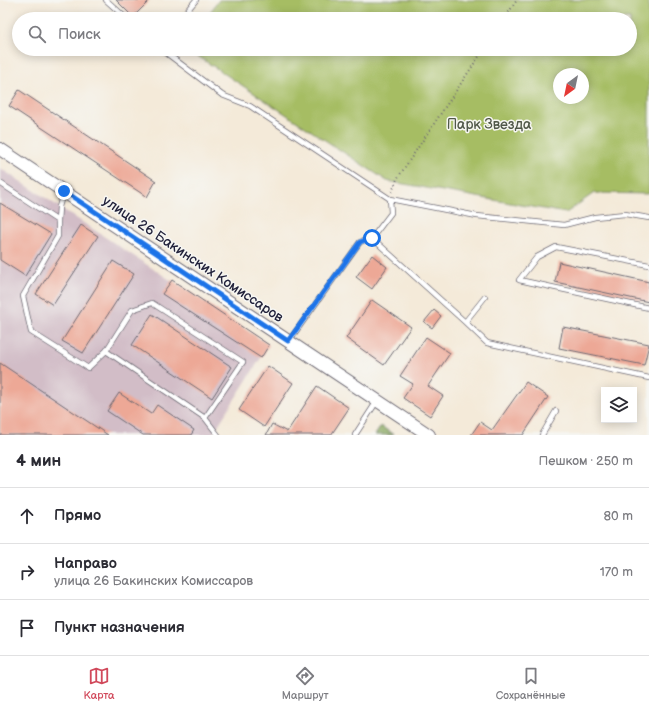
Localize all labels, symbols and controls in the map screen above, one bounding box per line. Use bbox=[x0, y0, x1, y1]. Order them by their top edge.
search box bbox=[12, 12, 637, 56]
icon: search bbox=[26, 23, 48, 45]
text: Поиск bbox=[58, 25, 101, 44]
north arrow bbox=[553, 68, 589, 104]
park label: Парк Звезда bbox=[447, 116, 532, 133]
route end bbox=[55, 182, 73, 200]
street label: улица 26 Бакинских Комиссаров bbox=[99, 192, 287, 326]
route start bbox=[363, 229, 381, 247]
map controls bbox=[601, 387, 637, 423]
button: layers bbox=[601, 387, 637, 423]
text: 4 мин bbox=[16, 451, 61, 471]
text: Пешком · 250 m bbox=[538, 453, 633, 469]
icon: ahead bbox=[16, 505, 38, 527]
text: Прямо bbox=[54, 506, 101, 525]
text: 80 m bbox=[604, 508, 633, 524]
text: Направо bbox=[54, 554, 117, 573]
icon: right bbox=[16, 561, 38, 583]
text: 170 m bbox=[600, 564, 633, 580]
text: улица 26 Бакинских Комиссаров bbox=[54, 573, 253, 589]
icon: arrive bbox=[16, 617, 38, 639]
text: Пункт назначения bbox=[54, 618, 185, 637]
tab: Карта bbox=[84, 665, 115, 702]
tab: Маршрут bbox=[282, 665, 329, 702]
tab: Сохранённые bbox=[496, 665, 565, 702]

